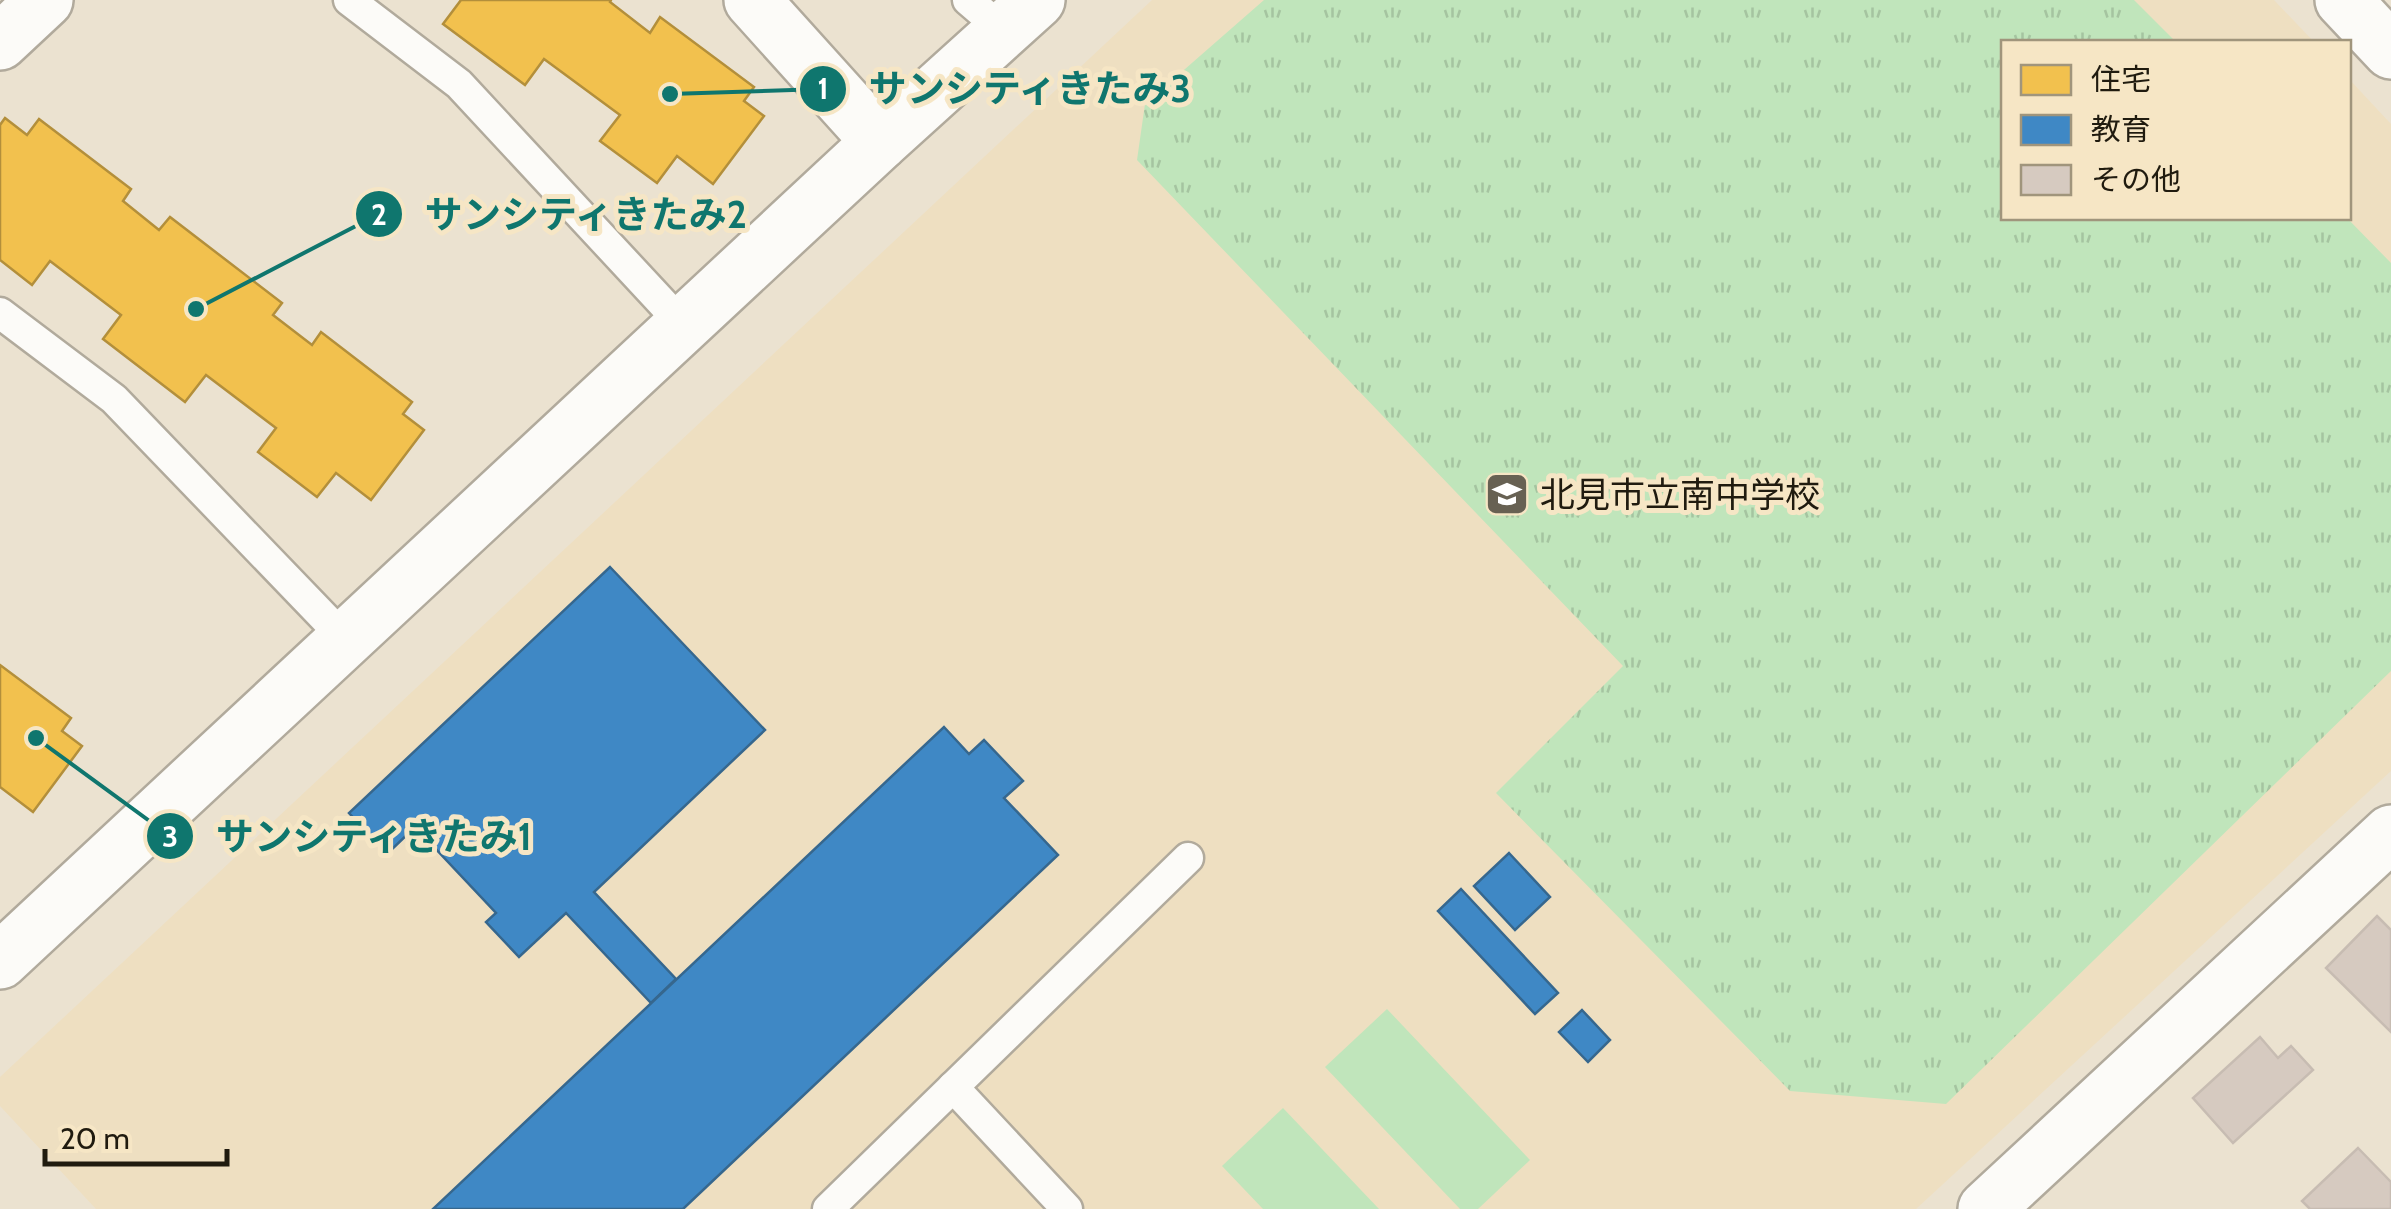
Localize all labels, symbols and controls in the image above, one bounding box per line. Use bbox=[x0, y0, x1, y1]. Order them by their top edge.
legend bbox=[2001, 40, 2351, 220]
callout: サンシティきたみ3 bbox=[798, 55, 1212, 123]
text: 住宅 bbox=[2091, 61, 2151, 98]
text: サンシティきたみ3 bbox=[869, 65, 1191, 112]
text: 1 bbox=[817, 70, 829, 107]
text: 教育 bbox=[2091, 111, 2151, 148]
text: その他 bbox=[2091, 161, 2181, 198]
callout: サンシティきたみ2 bbox=[354, 180, 768, 248]
text: サンシティきたみ2 bbox=[425, 191, 747, 238]
text: 2 bbox=[371, 196, 387, 233]
school or university icon: 北見市立南中学校 bbox=[1484, 471, 1530, 517]
place label: 北見市立南中学校 bbox=[1540, 473, 1820, 516]
callout: サンシティきたみ1 bbox=[145, 802, 553, 870]
text: サンシティきたみ1 bbox=[216, 813, 532, 860]
text: 3 bbox=[162, 818, 178, 855]
scale bar bbox=[45, 1104, 228, 1166]
text: 20 m bbox=[60, 1120, 130, 1157]

